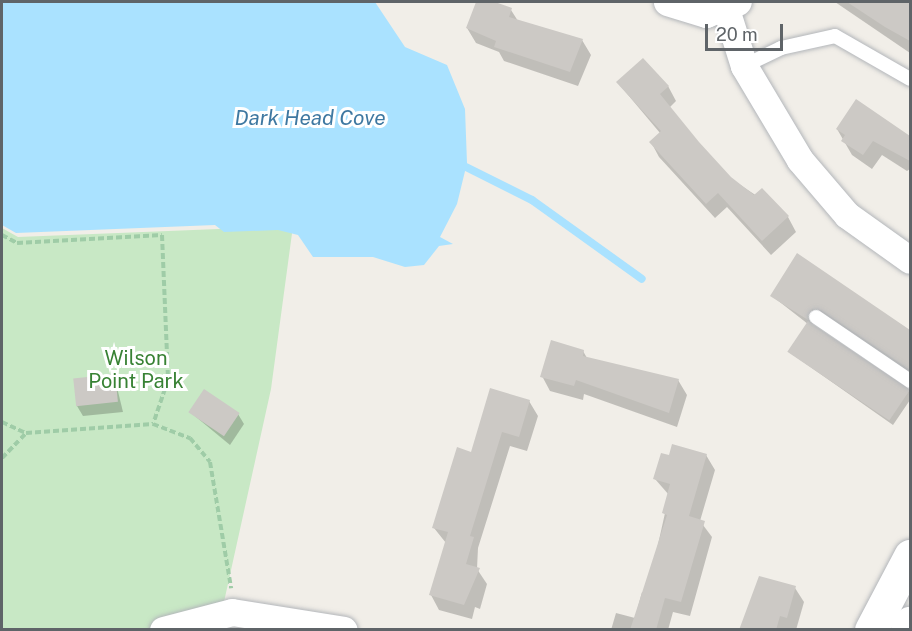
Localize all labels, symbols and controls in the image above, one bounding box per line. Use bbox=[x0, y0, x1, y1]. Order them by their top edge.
scale bar bbox=[708, 12, 786, 50]
text: 20 m bbox=[716, 24, 758, 45]
water label: Dark Head Cove bbox=[234, 105, 386, 131]
park label: Wilson Point Park bbox=[88, 347, 184, 394]

